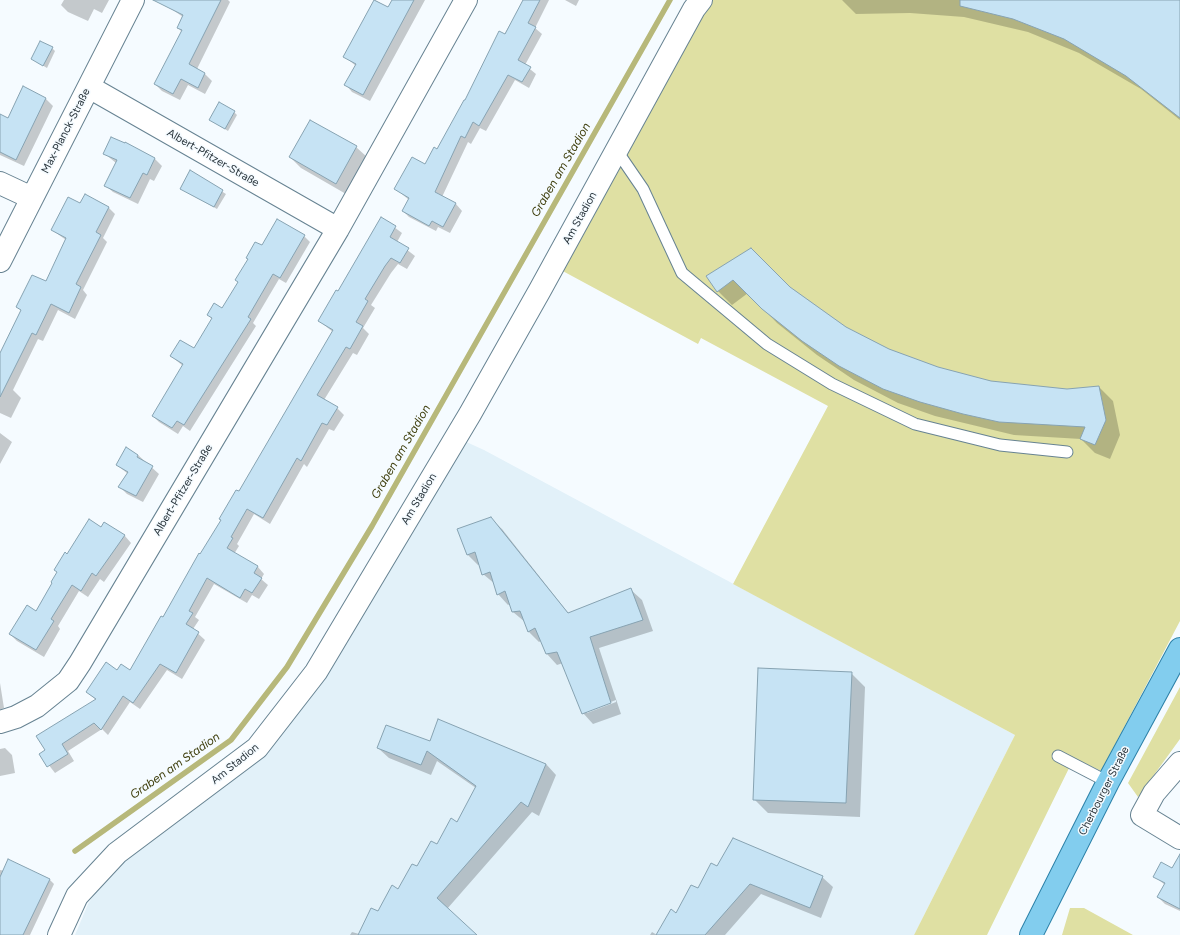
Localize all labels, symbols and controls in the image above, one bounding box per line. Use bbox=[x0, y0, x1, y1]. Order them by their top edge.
street label: Max-Planck-Straße bbox=[39, 86, 93, 176]
water label: Graben am Stadion bbox=[528, 120, 594, 220]
street label: Albert-Pfitzer-Straße bbox=[165, 126, 261, 190]
street label: Am Stadion bbox=[560, 190, 600, 246]
water label: Graben am Stadion bbox=[368, 402, 434, 502]
street label: Albert-Pfitzer-Straße bbox=[151, 442, 215, 538]
street label: Am Stadion bbox=[399, 471, 439, 527]
water label: Graben am Stadion bbox=[127, 730, 223, 802]
street label: Am Stadion bbox=[208, 741, 262, 787]
street label: Cherbourger Straße bbox=[1076, 744, 1132, 838]

